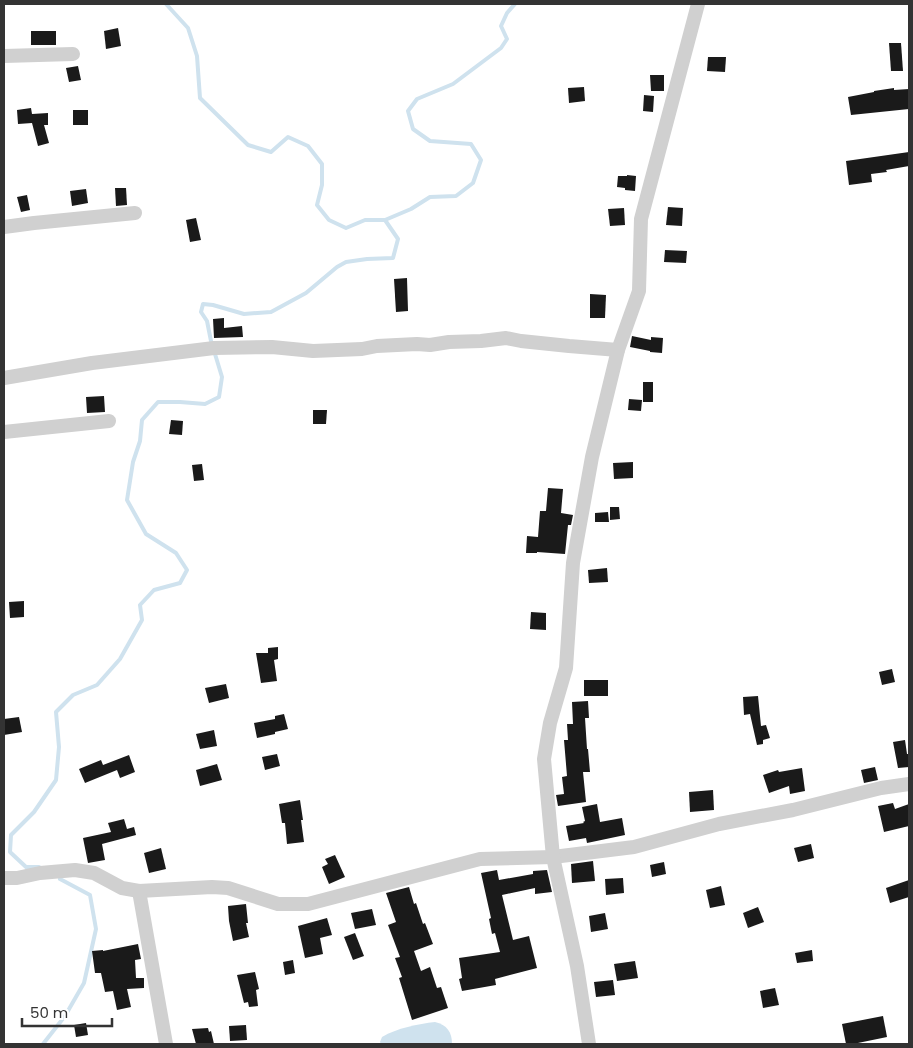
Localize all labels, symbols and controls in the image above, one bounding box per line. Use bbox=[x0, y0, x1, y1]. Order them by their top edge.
scale bar bbox=[22, 996, 112, 1028]
text: 50 m bbox=[30, 1002, 68, 1023]

